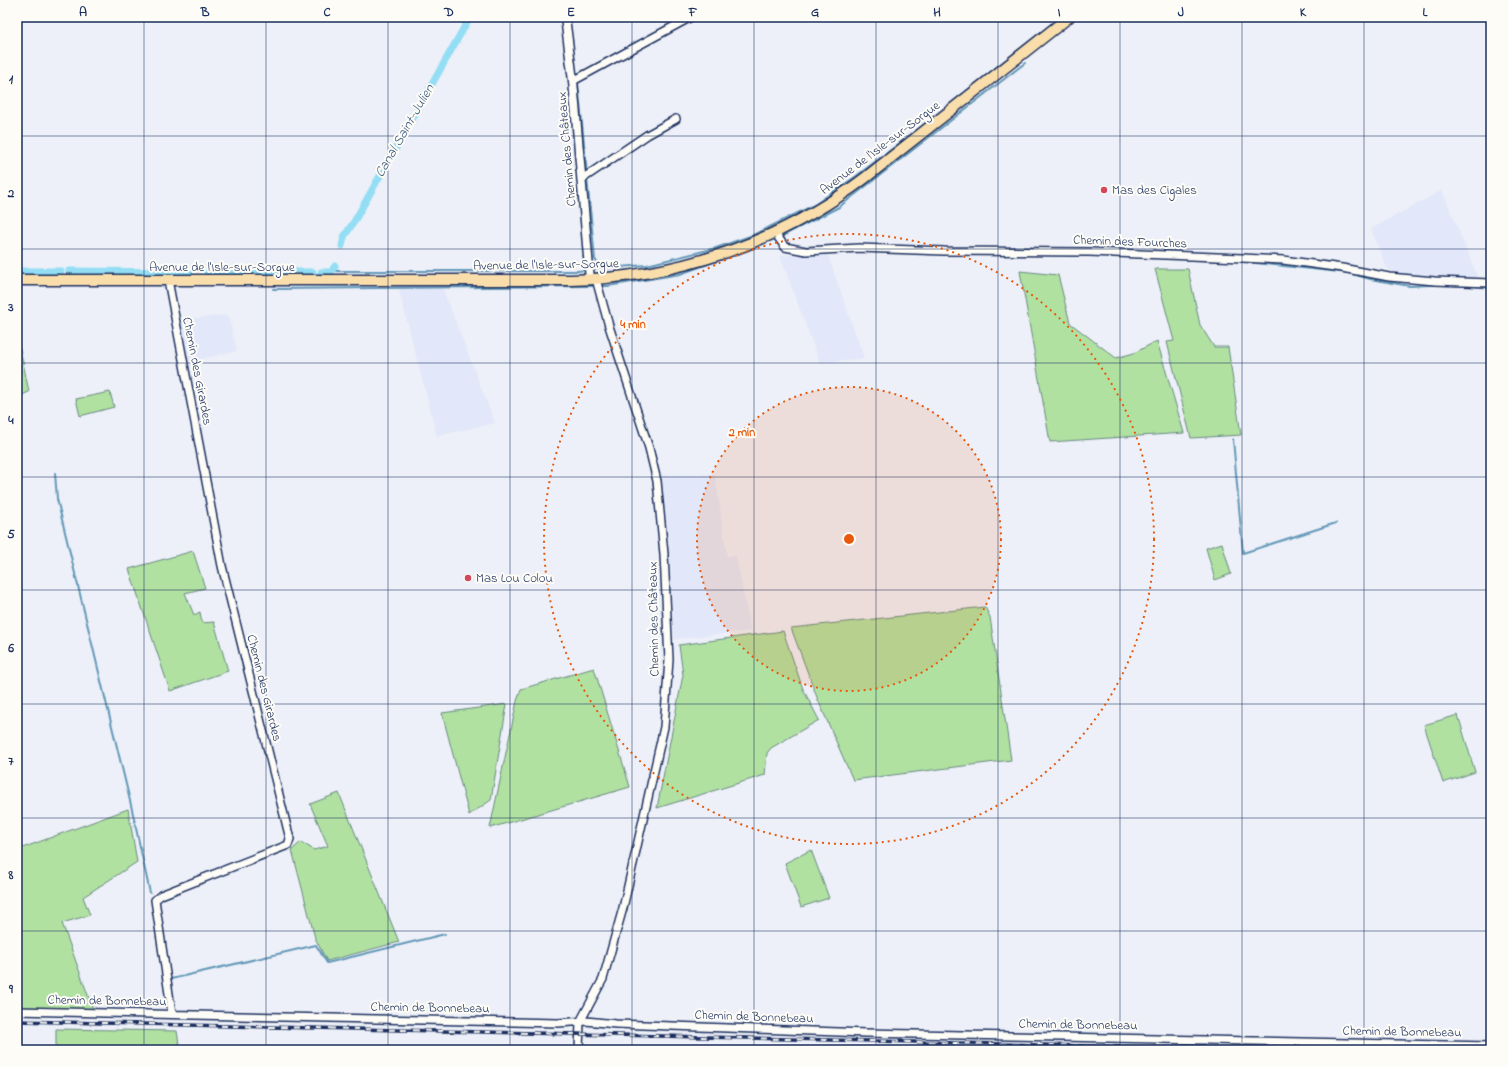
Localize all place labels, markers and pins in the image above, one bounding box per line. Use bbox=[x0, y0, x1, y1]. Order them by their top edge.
place label: Mas des Cigales bbox=[1112, 181, 1197, 201]
marker: Mas des Cigales bbox=[1099, 185, 1109, 195]
centre of rings bbox=[842, 532, 856, 546]
place label: Mas Lou Colou bbox=[476, 569, 553, 588]
marker: Mas Lou Colou bbox=[463, 573, 473, 583]

